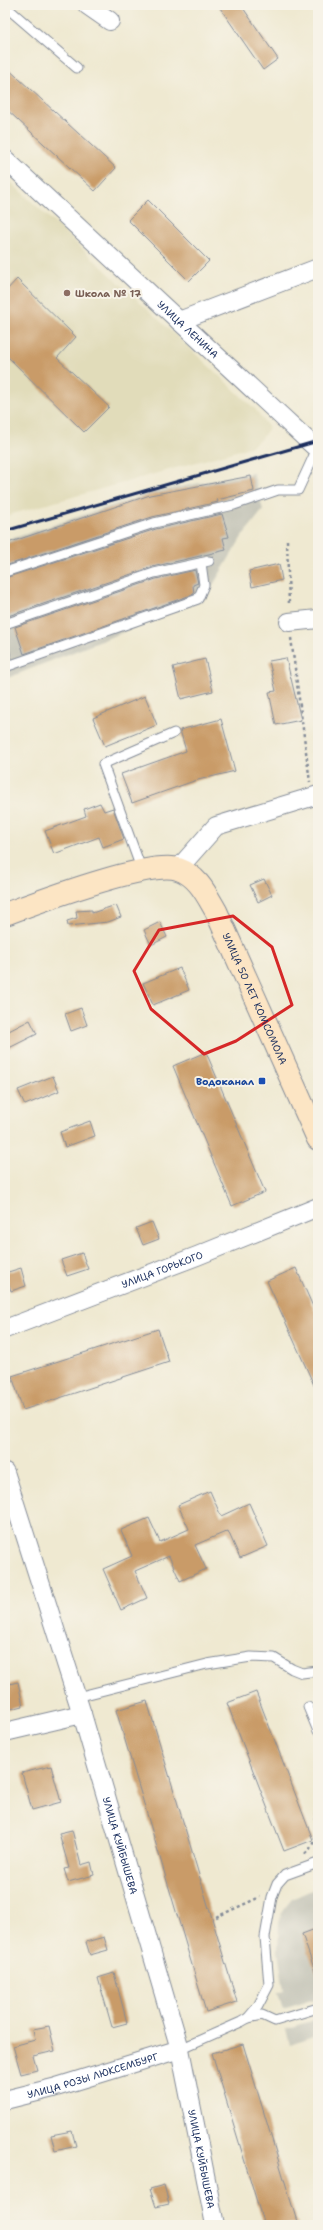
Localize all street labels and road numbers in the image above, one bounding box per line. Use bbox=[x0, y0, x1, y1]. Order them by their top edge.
street label: УЛИЦА ЛЕНИНА bbox=[155, 298, 221, 361]
street label: УЛИЦА 50 ЛЕТ КОМСОМОЛА bbox=[220, 931, 290, 1066]
street label: УЛИЦА ГОРЬКОГО bbox=[120, 1248, 205, 1291]
street label: УЛИЦА КУЙБЫШЕВА bbox=[100, 1795, 141, 1896]
street label: УЛИЦА РОЗЫ ЛЮКСЕМБУРГ bbox=[26, 2049, 160, 2101]
street label: УЛИЦА КУЙБЫШЕВА bbox=[186, 2108, 218, 2210]

